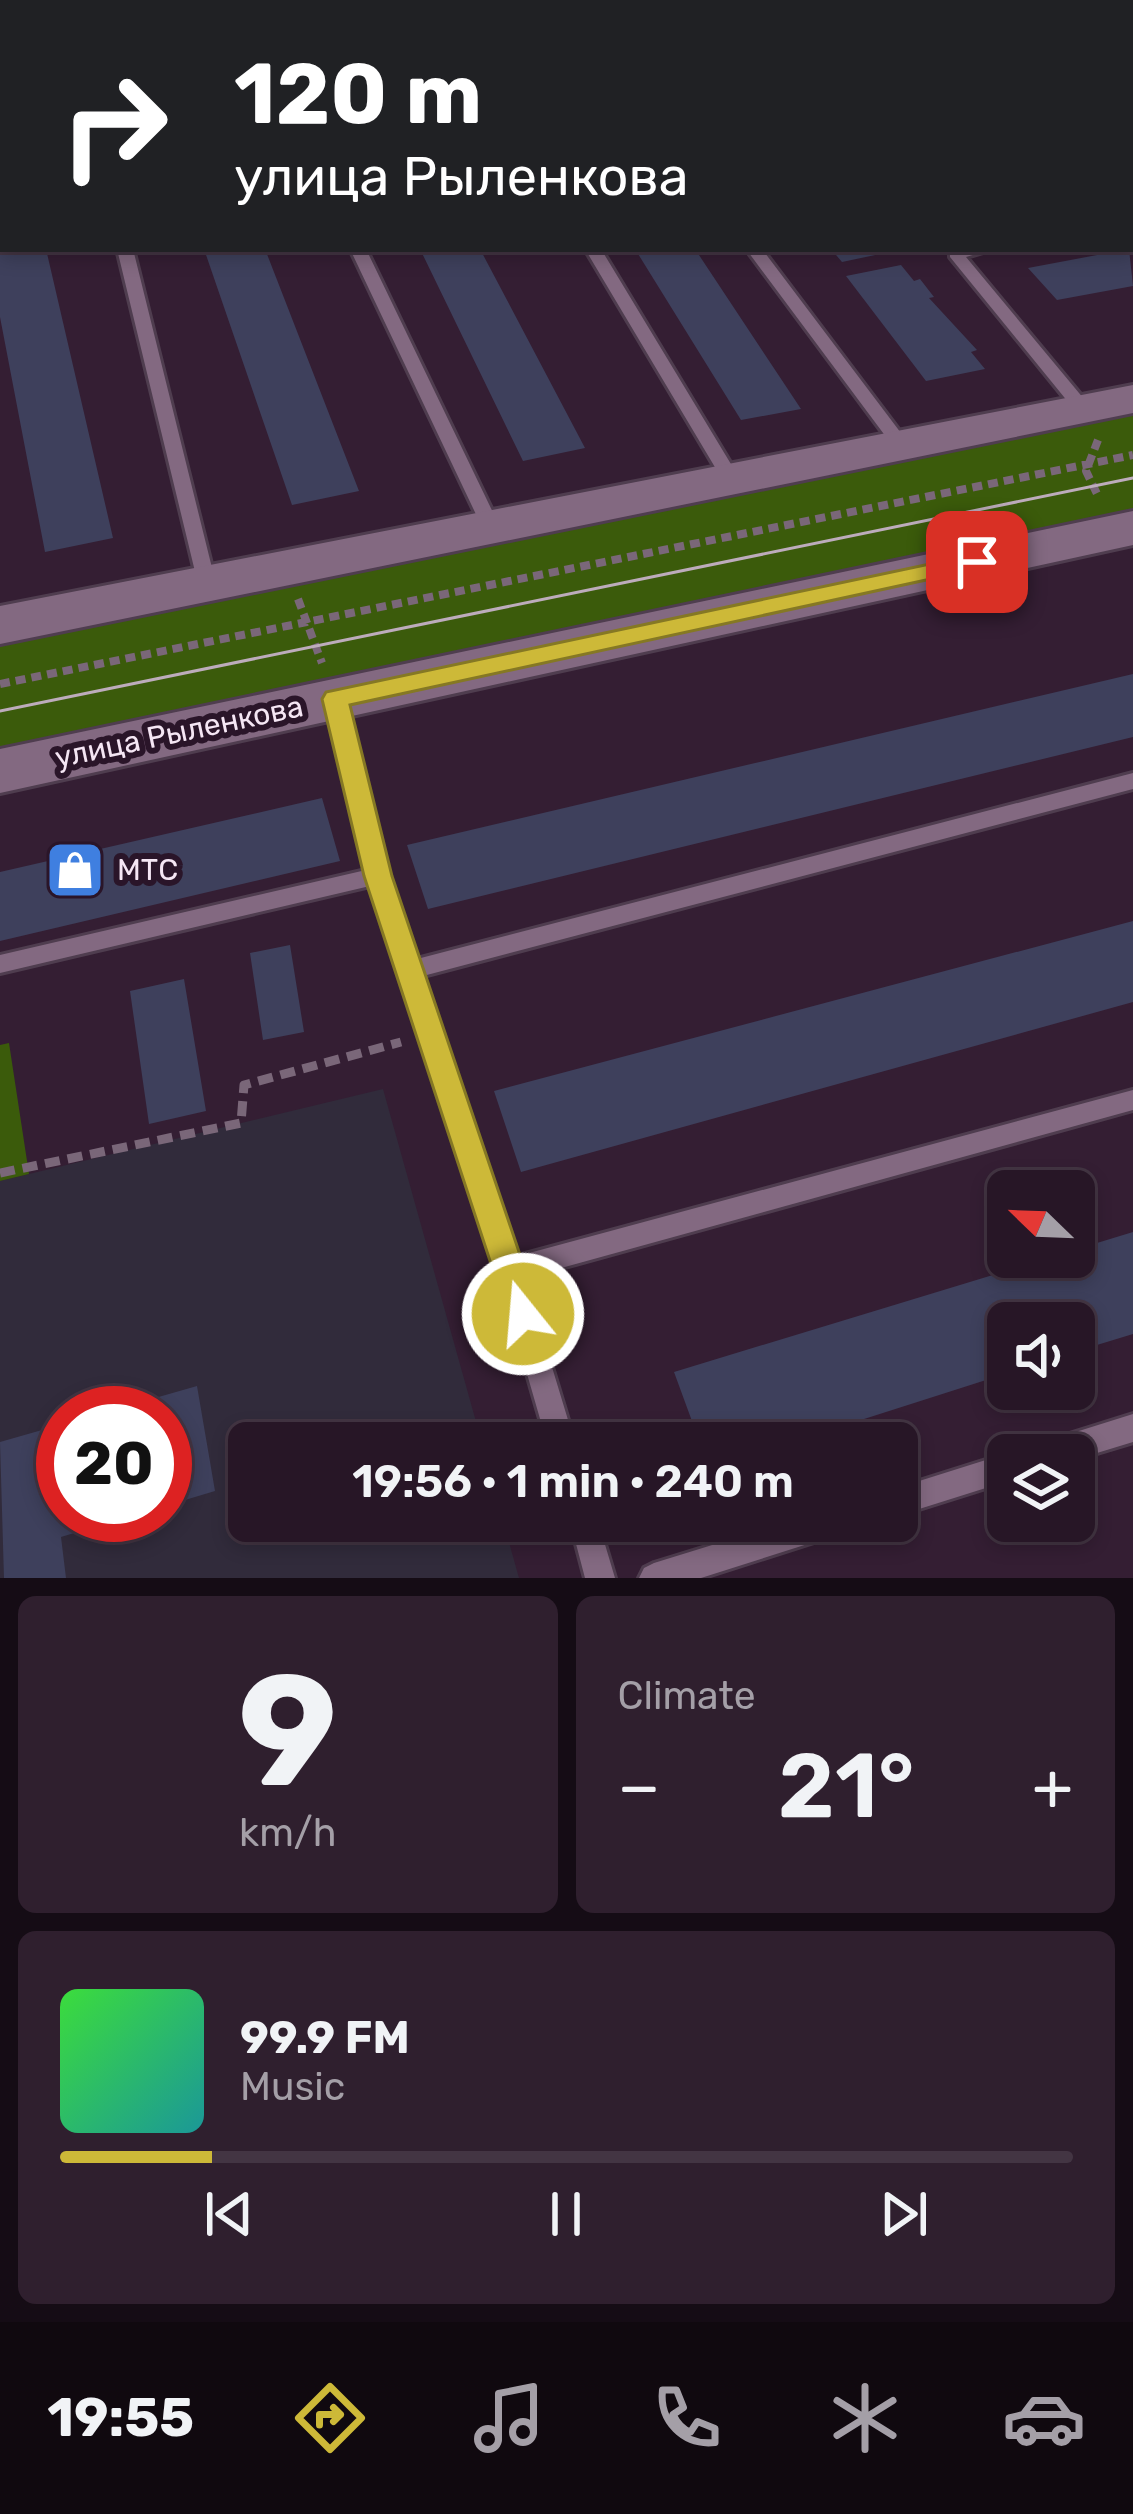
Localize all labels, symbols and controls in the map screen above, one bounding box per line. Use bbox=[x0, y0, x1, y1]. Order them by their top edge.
text: 120 m bbox=[234, 44, 482, 144]
icon: right bbox=[36, 48, 192, 204]
text: улица Рыленкова bbox=[234, 145, 689, 209]
pin bbox=[926, 511, 1028, 613]
icon: arrive bbox=[944, 529, 1010, 595]
street label: улица Рыленкова bbox=[52, 688, 306, 776]
shop icon: МТС bbox=[44, 839, 106, 901]
place label: МТС bbox=[117, 852, 178, 888]
north arrow bbox=[987, 1170, 1095, 1278]
map controls bbox=[987, 1170, 1095, 1542]
position arrow bbox=[460, 1251, 586, 1377]
button: sound bbox=[987, 1302, 1095, 1410]
speed limit sign: 20 bbox=[36, 1386, 192, 1542]
button: layers bbox=[987, 1434, 1095, 1542]
text: 19:56 · 1 min · 240 m bbox=[352, 1455, 794, 1508]
text: 9 bbox=[238, 1639, 338, 1824]
text: Climate bbox=[618, 1673, 756, 1719]
text: 21° bbox=[778, 1733, 914, 1840]
text: − bbox=[618, 1747, 660, 1826]
text: + bbox=[1032, 1747, 1073, 1826]
text: km/h bbox=[239, 1810, 336, 1856]
text: 99.9 FM bbox=[240, 2011, 410, 2064]
text: Music bbox=[240, 2064, 345, 2110]
icon: previous bbox=[196, 2181, 262, 2247]
icon: pause bbox=[533, 2181, 599, 2247]
icon: next bbox=[871, 2181, 937, 2247]
icon: directions bbox=[288, 2376, 372, 2460]
icon: music bbox=[467, 2376, 551, 2460]
icon: phone bbox=[645, 2376, 729, 2460]
icon: climate bbox=[823, 2376, 907, 2460]
icon: car bbox=[1002, 2376, 1086, 2460]
text: 19:55 bbox=[47, 2386, 194, 2450]

